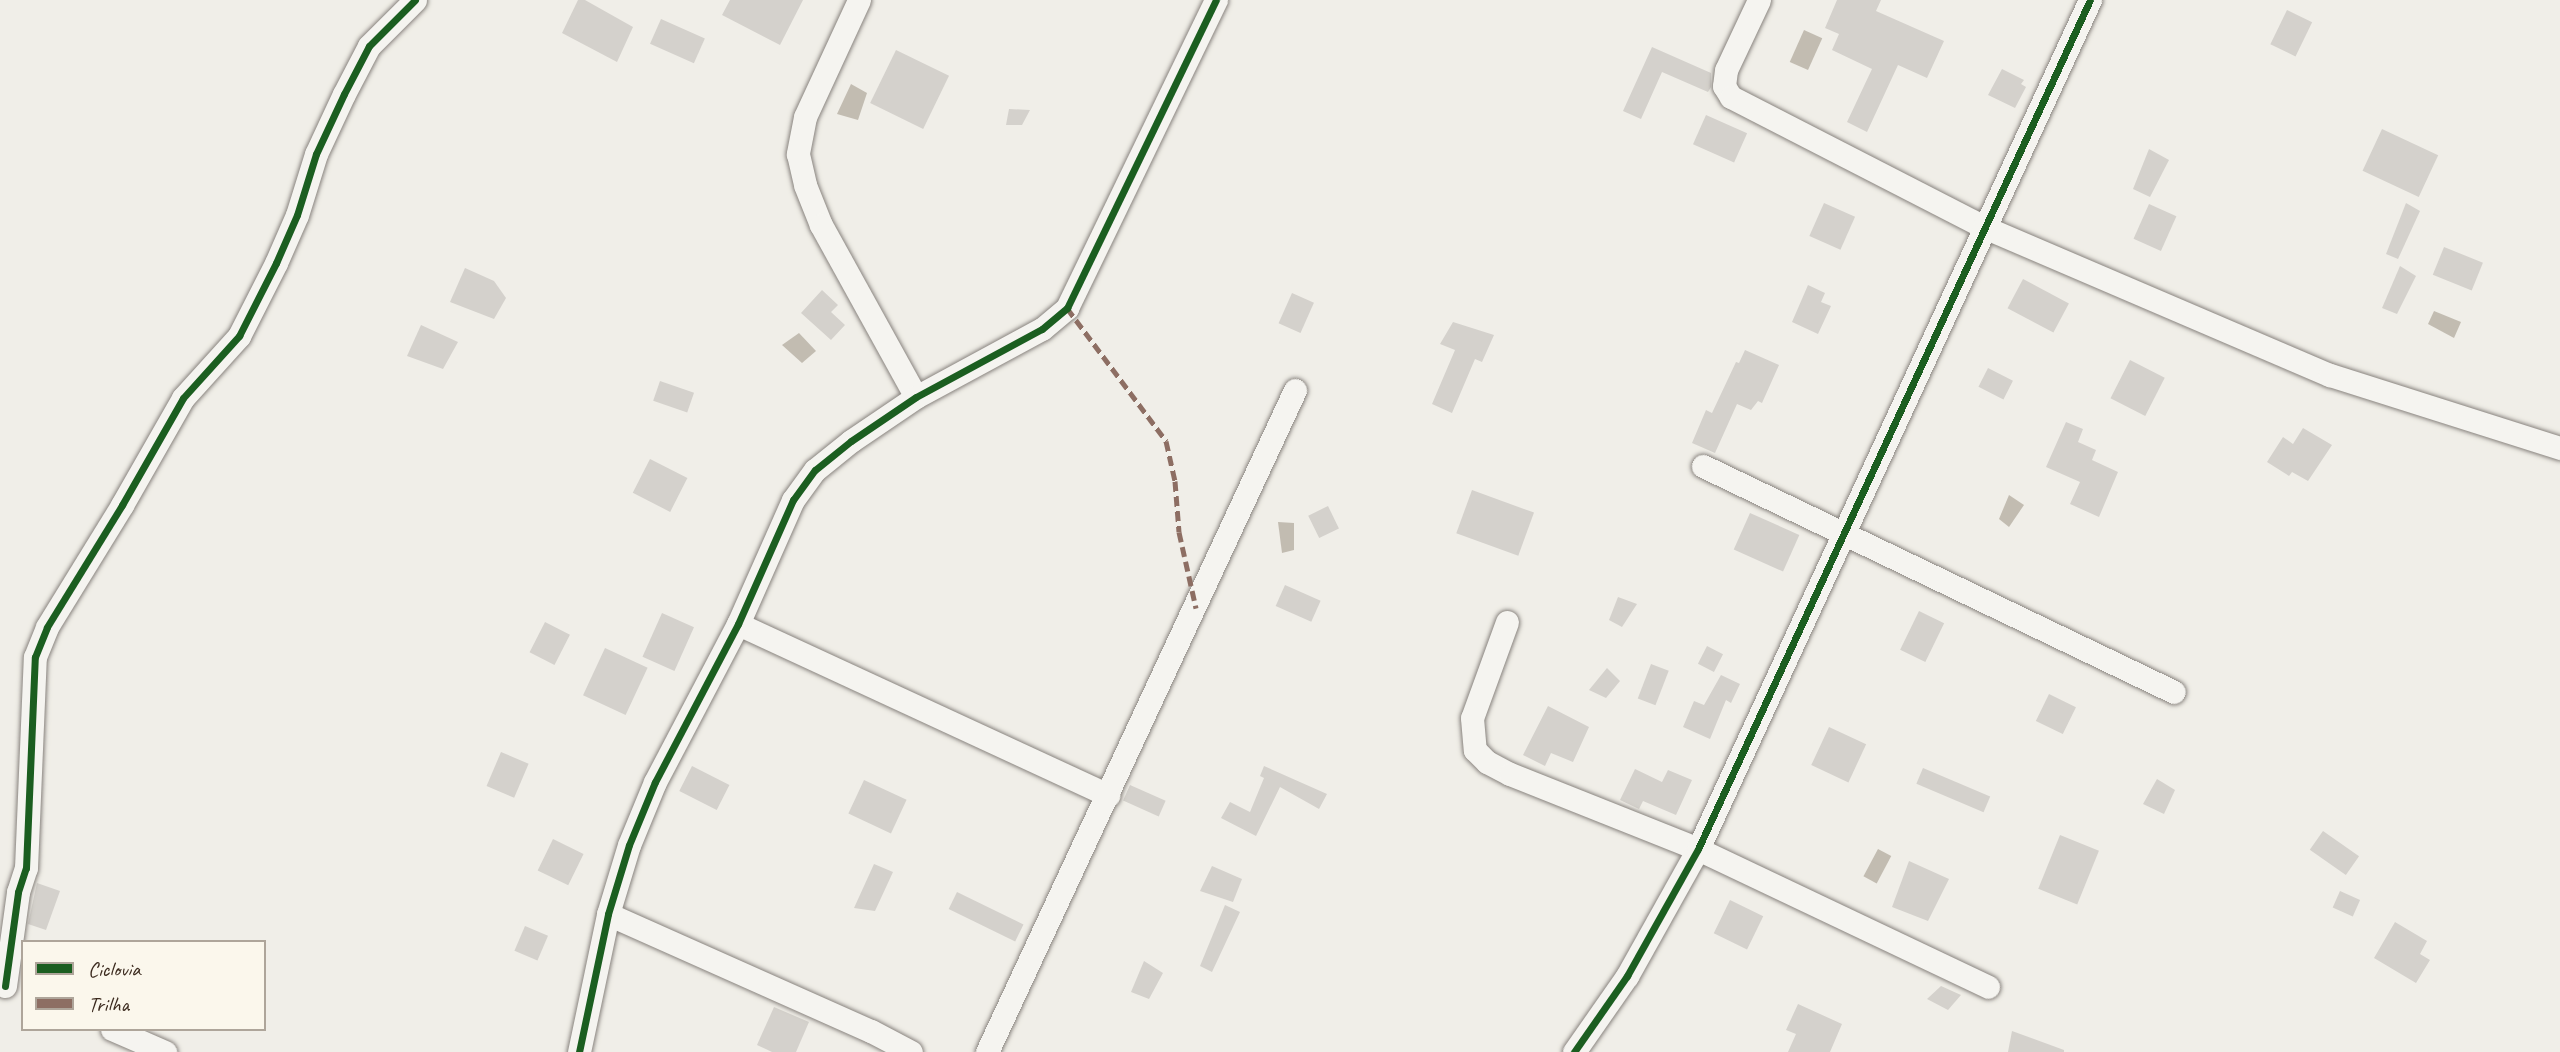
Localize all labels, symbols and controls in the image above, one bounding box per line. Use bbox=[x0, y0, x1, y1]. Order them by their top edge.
legend bbox=[21, 940, 266, 1031]
text: Ciclovia bbox=[88, 956, 140, 982]
text: Trilha bbox=[88, 991, 129, 1017]

